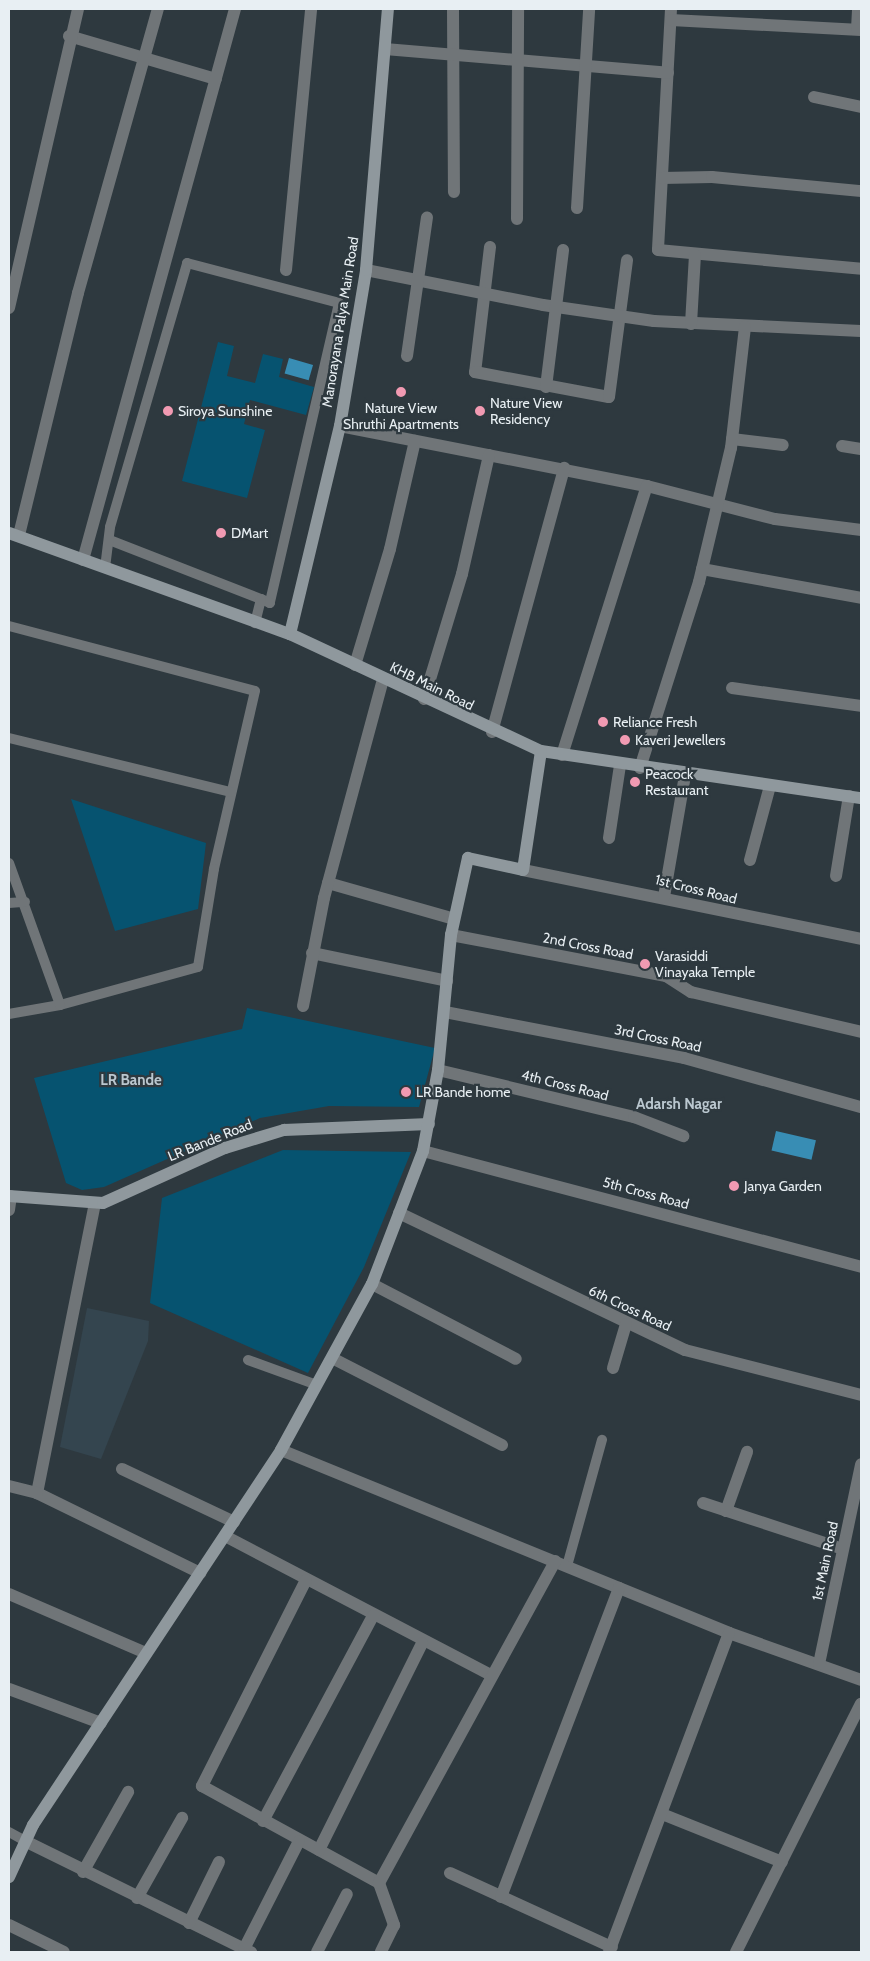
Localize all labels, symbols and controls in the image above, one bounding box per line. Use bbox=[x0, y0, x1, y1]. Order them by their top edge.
street label: Manorayana Palya Main Road bbox=[318, 235, 362, 409]
marker: Nature View Shruthi Apartments bbox=[395, 386, 407, 398]
place label: Nature View Residency bbox=[490, 395, 562, 428]
place label: Nature View Shruthi Apartments bbox=[343, 400, 459, 432]
place label: Siroya Sunshine bbox=[178, 403, 272, 419]
marker: Siroya Sunshine bbox=[162, 405, 174, 417]
marker: Nature View Residency bbox=[474, 405, 486, 417]
place label: DMart bbox=[231, 525, 268, 541]
marker: DMart bbox=[215, 527, 227, 539]
street label: KHB Main Road bbox=[387, 658, 477, 714]
place label: Reliance Fresh bbox=[613, 714, 697, 730]
marker: Reliance Fresh bbox=[597, 716, 609, 728]
place label: Kaveri Jewellers bbox=[635, 732, 726, 748]
marker: Kaveri Jewellers bbox=[619, 734, 631, 746]
place label: Peacock Restaurant bbox=[645, 766, 708, 799]
marker: Peacock Restaurant bbox=[629, 776, 641, 788]
street label: 1st Cross Road bbox=[653, 871, 739, 907]
street label: 2nd Cross Road bbox=[541, 929, 635, 963]
place label: Varasiddi Vinayaka Temple bbox=[655, 948, 755, 980]
marker: Varasiddi Vinayaka Temple bbox=[639, 958, 651, 970]
street label: 3rd Cross Road bbox=[613, 1021, 703, 1055]
street label: 4th Cross Road bbox=[520, 1066, 610, 1104]
district label: LR Bande bbox=[100, 1072, 162, 1090]
place label: LR Bande home bbox=[416, 1084, 510, 1100]
marker: LR Bande home bbox=[400, 1086, 412, 1098]
district label: Adarsh Nagar bbox=[636, 1096, 722, 1114]
street label: LR Bande Road bbox=[165, 1115, 255, 1165]
street label: 5th Cross Road bbox=[601, 1173, 691, 1213]
place label: Janya Garden bbox=[744, 1178, 822, 1194]
marker: Janya Garden bbox=[728, 1180, 740, 1192]
street label: 6th Cross Road bbox=[586, 1282, 674, 1334]
street label: 1st Main Road bbox=[808, 1520, 842, 1602]

